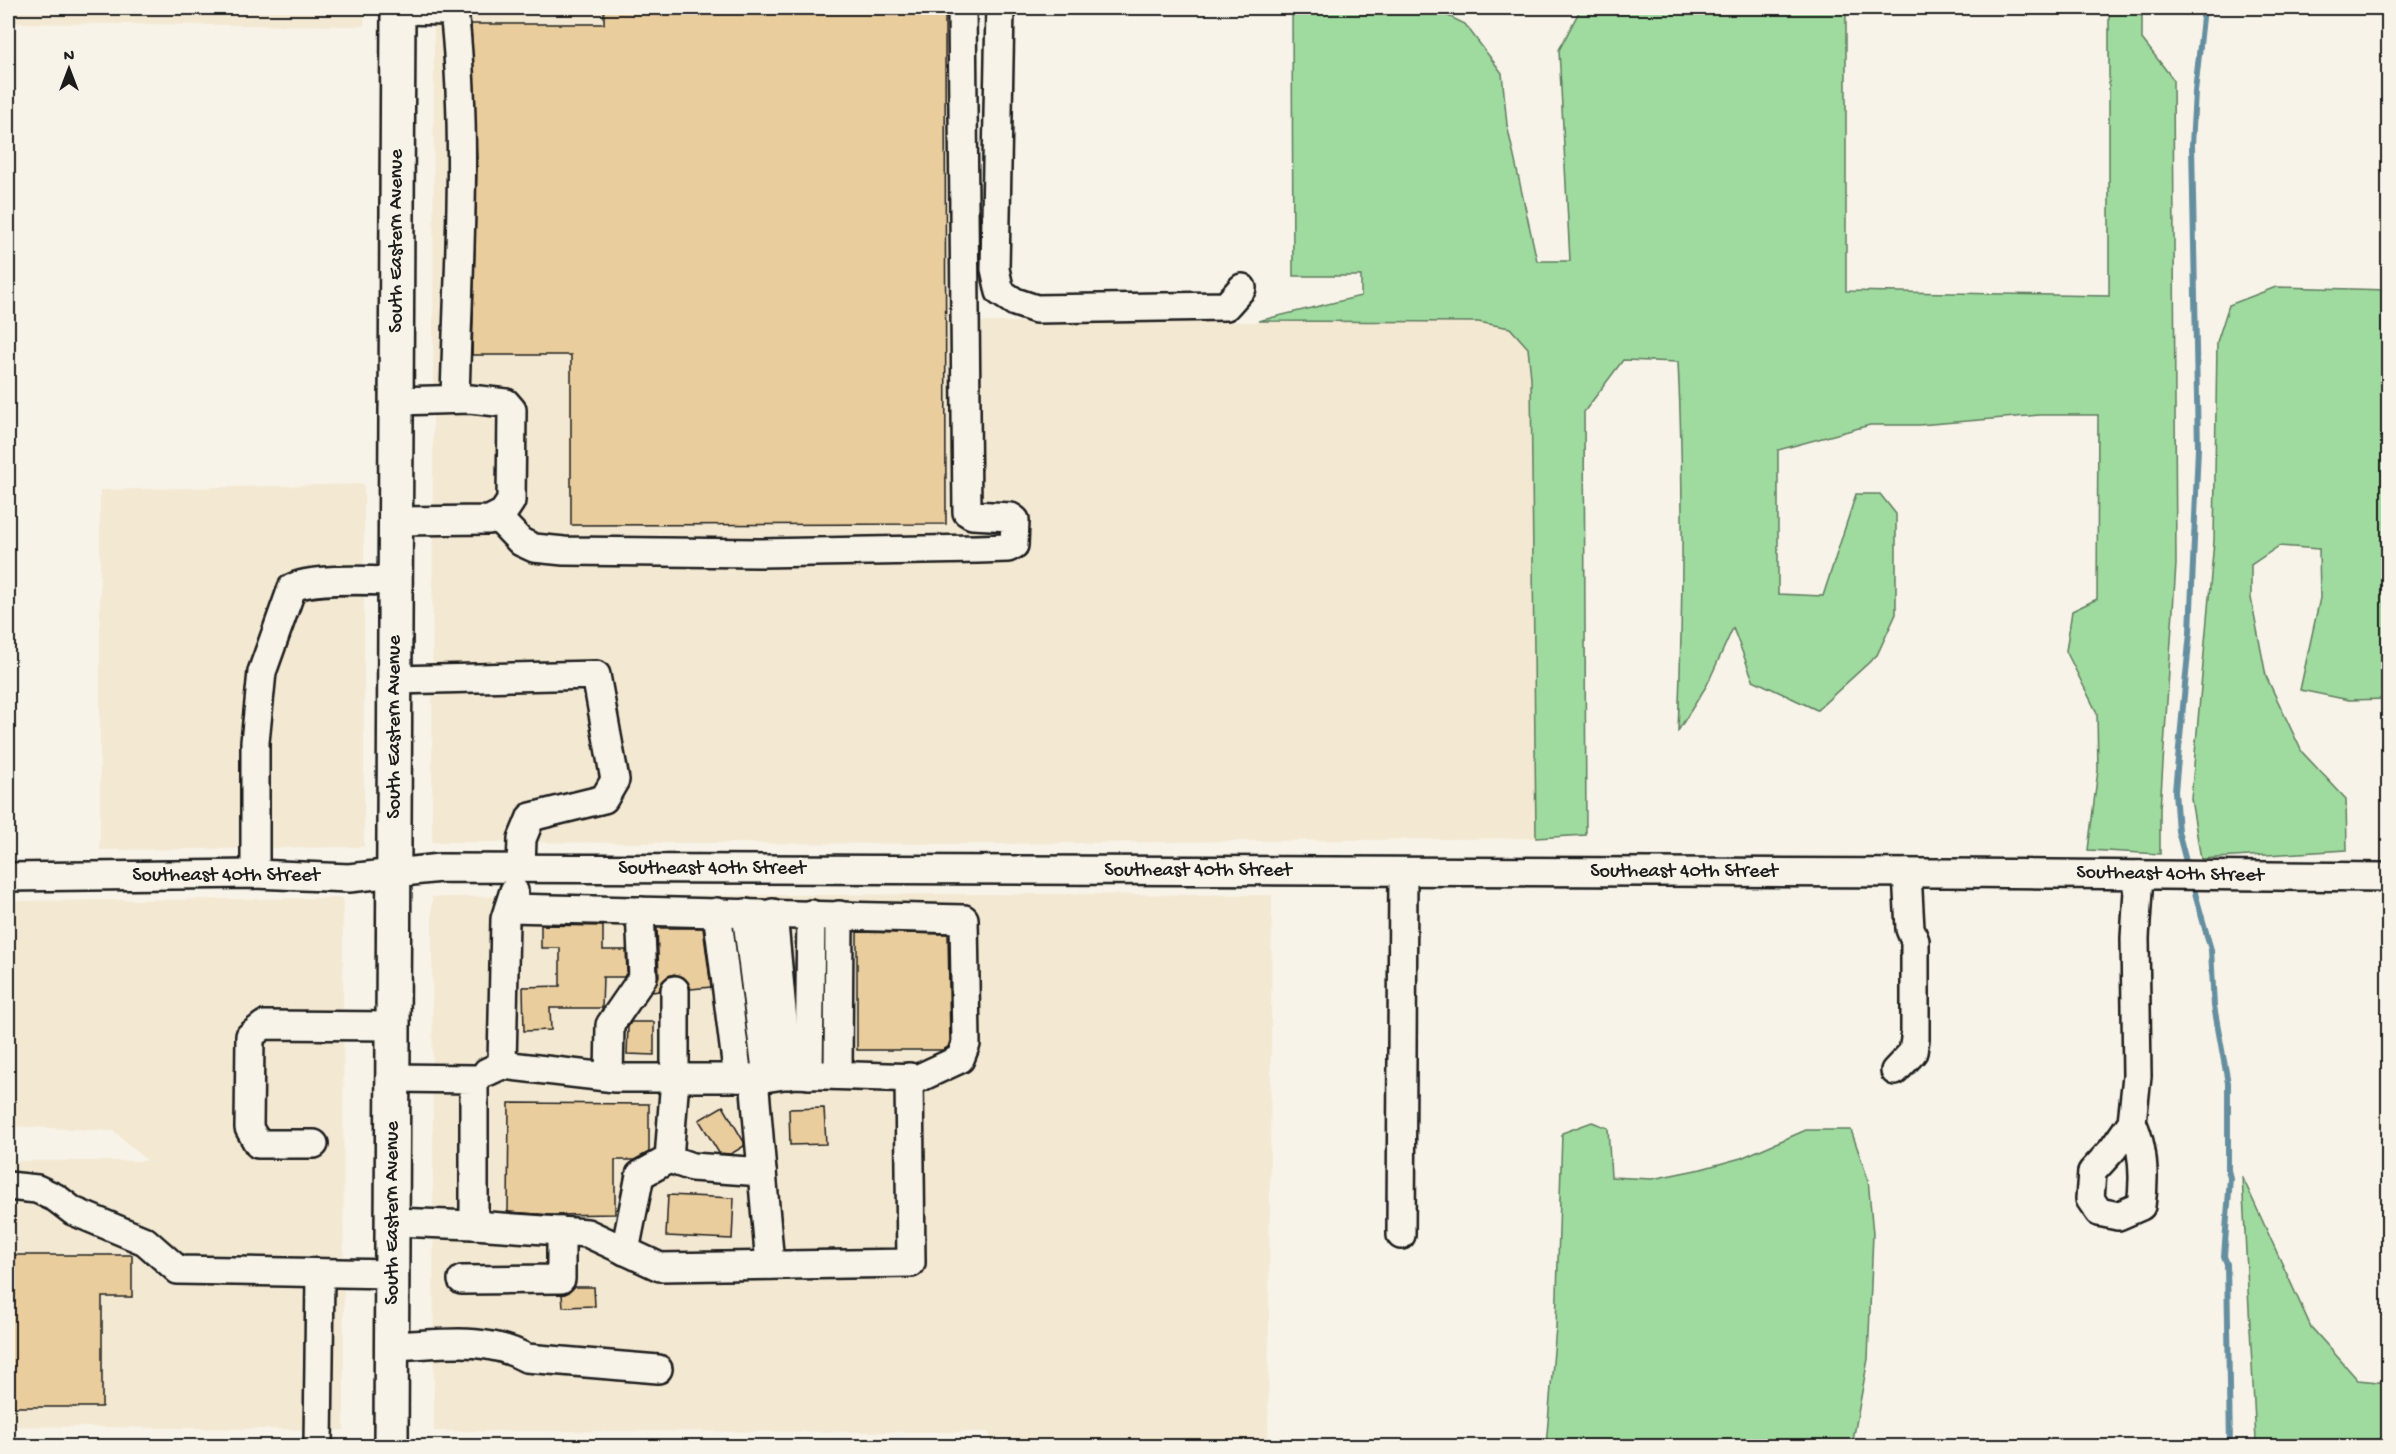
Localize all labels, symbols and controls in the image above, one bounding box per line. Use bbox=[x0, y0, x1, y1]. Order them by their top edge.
north arrow bbox=[39, 39, 99, 99]
text: N bbox=[64, 48, 75, 67]
street label: South Eastern Avenue bbox=[386, 149, 409, 333]
street label: South Eastern Avenue bbox=[384, 635, 407, 819]
street label: Southeast 40th Street bbox=[618, 858, 808, 881]
street label: Southeast 40th Street bbox=[1104, 860, 1294, 883]
street label: Southeast 40th Street bbox=[1590, 861, 1780, 884]
street label: Southeast 40th Street bbox=[2076, 862, 2266, 888]
street label: Southeast 40th Street bbox=[132, 865, 322, 888]
street label: South Eastern Avenue bbox=[382, 1121, 405, 1305]

